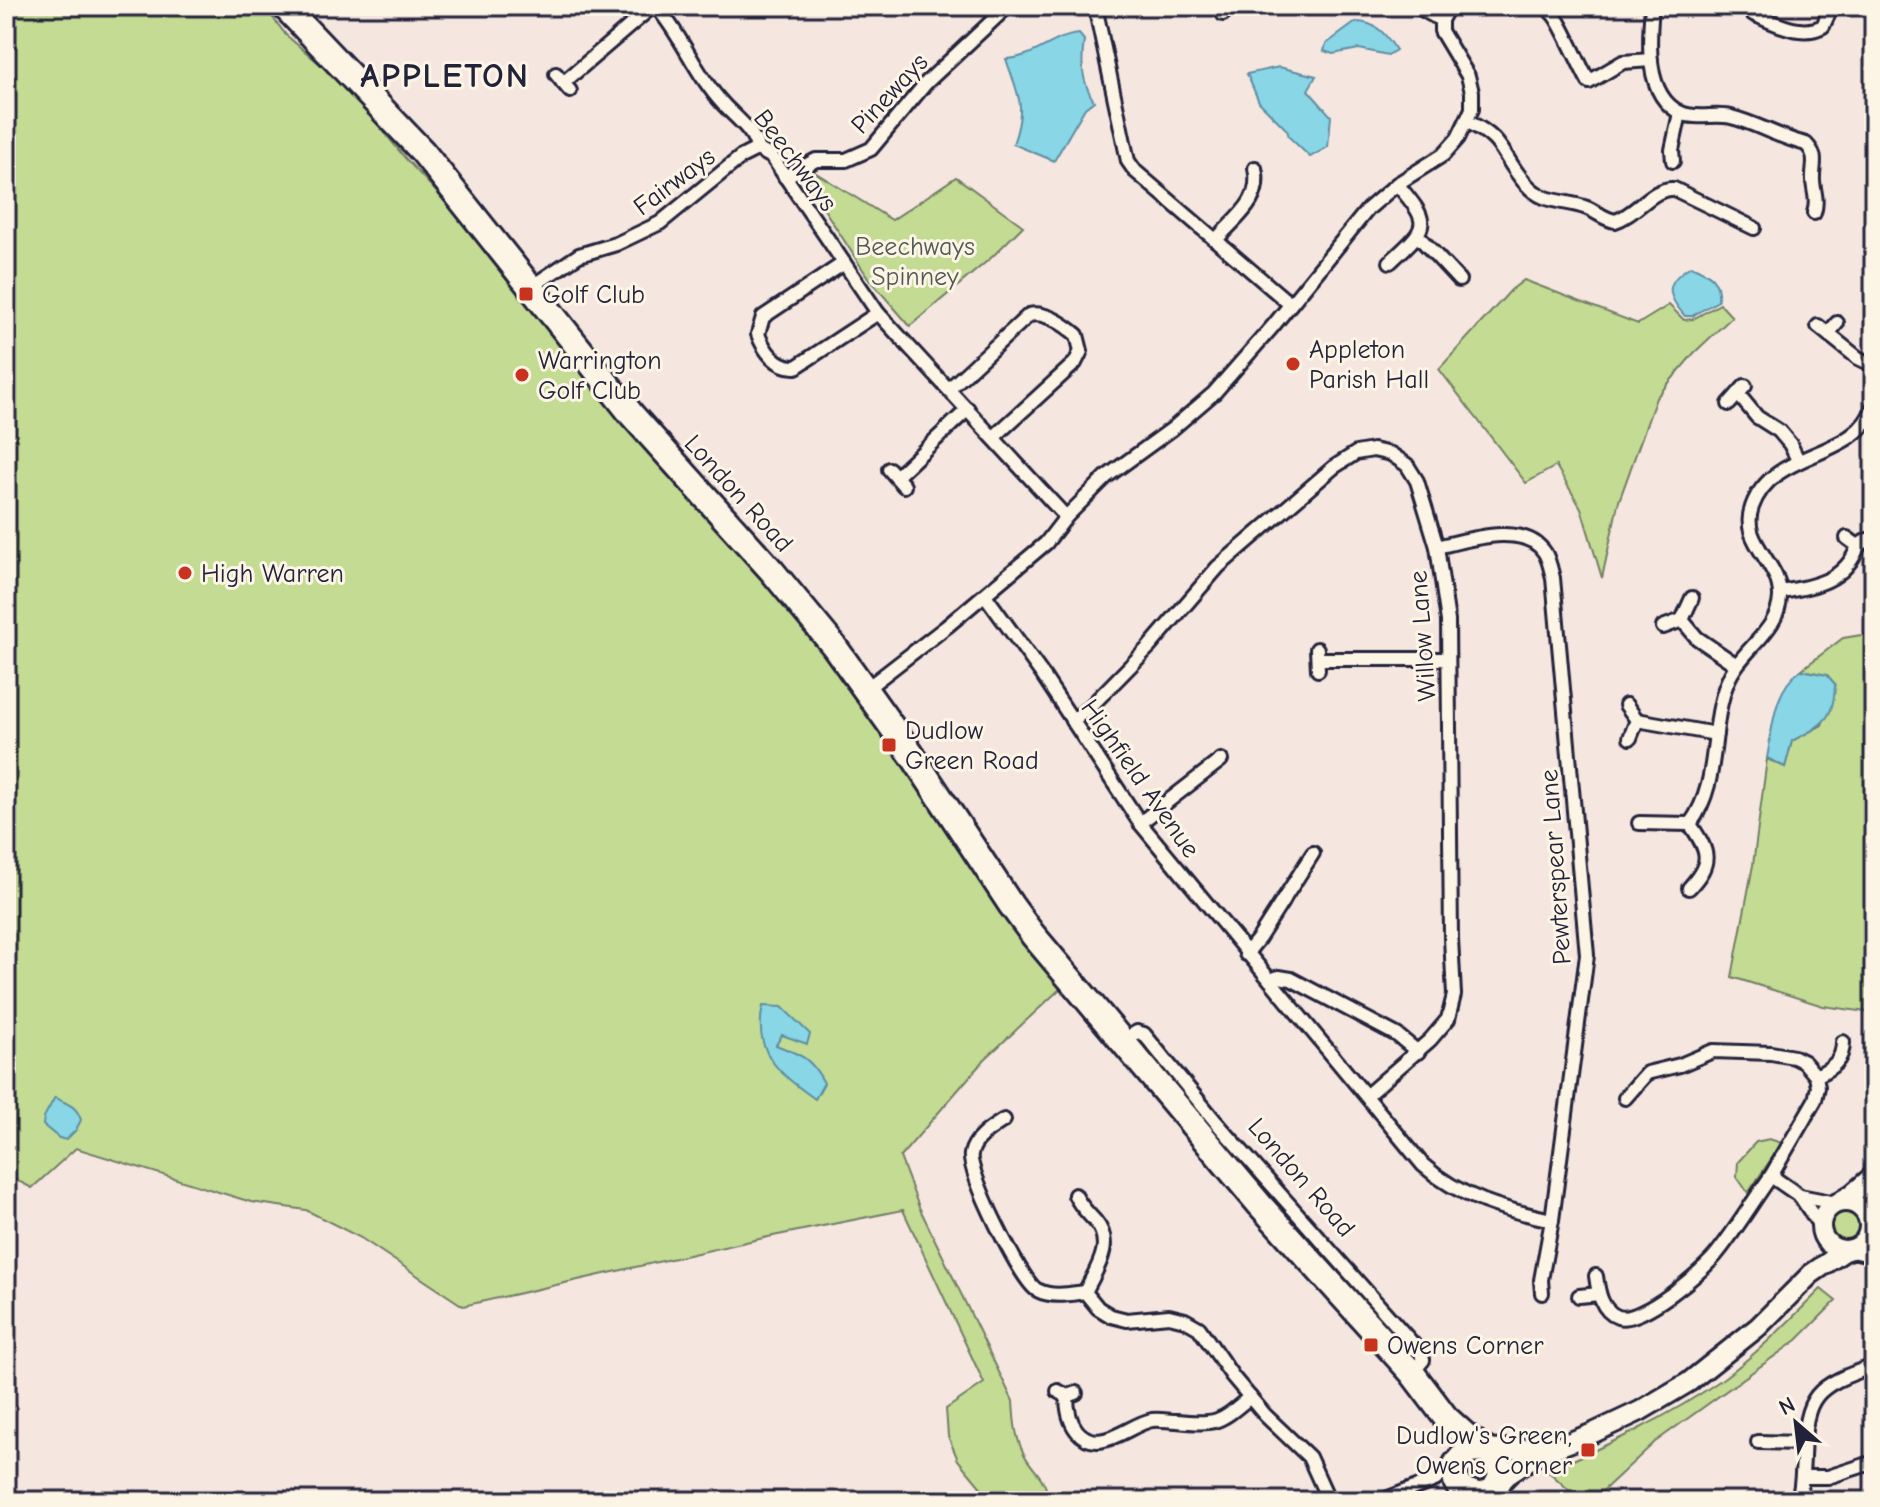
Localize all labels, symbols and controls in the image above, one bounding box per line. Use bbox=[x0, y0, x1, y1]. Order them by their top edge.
street label: Pineways bbox=[845, 47, 934, 140]
district label: APPLETON bbox=[360, 56, 530, 96]
street label: Beechways bbox=[747, 104, 843, 217]
street label: Fairways bbox=[628, 142, 721, 222]
park label: Beechways Spinney bbox=[855, 232, 975, 292]
place label: Golf Club bbox=[542, 280, 645, 310]
marker: Golf Club bbox=[517, 285, 535, 303]
place label: Appleton Parish Hall bbox=[1309, 335, 1429, 395]
place label: Warrington Golf Club bbox=[538, 346, 662, 406]
marker: Appleton Parish Hall bbox=[1284, 355, 1302, 373]
marker: Warrington Golf Club bbox=[513, 366, 531, 384]
street label: London Road bbox=[678, 429, 799, 558]
place label: High Warren bbox=[201, 559, 344, 589]
marker: High Warren bbox=[176, 564, 194, 582]
street label: Willow Lane bbox=[1403, 570, 1443, 702]
street label: Highfield Avenue bbox=[1075, 694, 1206, 863]
place label: Dudlow Green Road bbox=[905, 716, 1039, 776]
marker: Dudlow Green Road bbox=[880, 736, 898, 754]
street label: Pewterspear Lane bbox=[1534, 768, 1578, 966]
street label: London Road bbox=[1242, 1112, 1361, 1243]
place label: Owens Corner bbox=[1387, 1331, 1544, 1361]
marker: Owens Corner bbox=[1362, 1336, 1380, 1354]
north arrow bbox=[1756, 1383, 1836, 1463]
text: N bbox=[1775, 1391, 1800, 1421]
place label: Dudlow's Green, Owens Corner bbox=[1396, 1421, 1573, 1481]
marker: Dudlow's Green, Owens Corner bbox=[1579, 1441, 1597, 1459]

